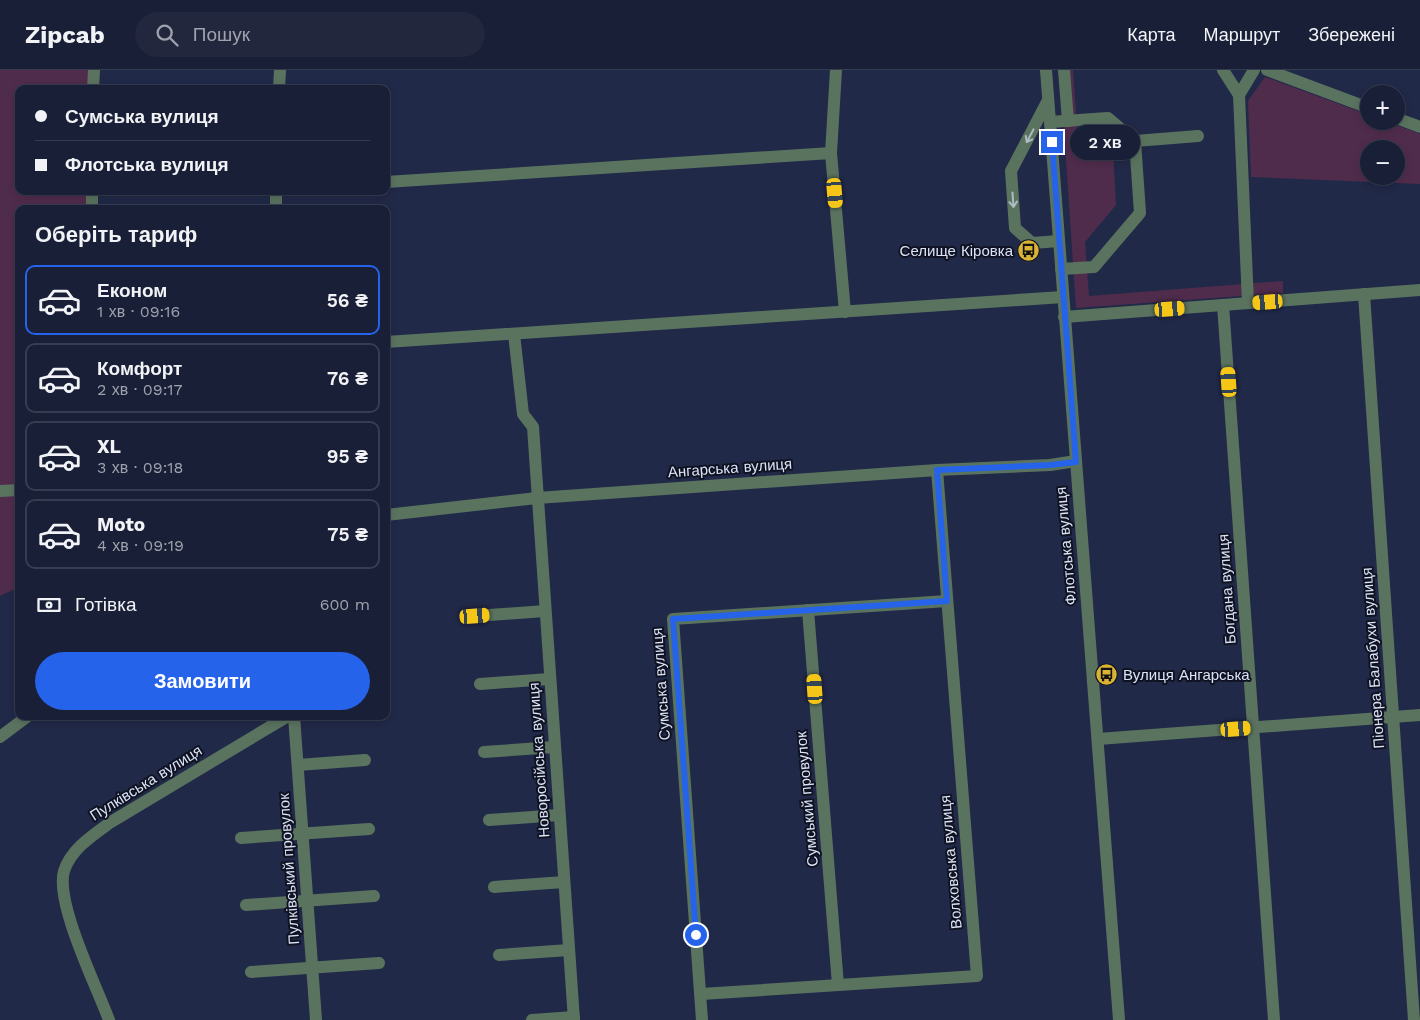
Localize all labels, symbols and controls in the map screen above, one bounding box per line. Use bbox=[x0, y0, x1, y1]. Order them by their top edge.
search box bbox=[135, 12, 485, 57]
text: Zipcab bbox=[25, 21, 105, 49]
icon: search bbox=[153, 21, 181, 49]
text: Пошук bbox=[193, 23, 250, 46]
text: Карта bbox=[1127, 24, 1175, 45]
text: Маршрут bbox=[1203, 24, 1280, 45]
text: Збережені bbox=[1308, 24, 1395, 45]
map controls bbox=[1360, 85, 1405, 185]
button: + bbox=[1360, 85, 1405, 130]
text: Сумська вулиця bbox=[65, 105, 219, 128]
callout: 2 хв bbox=[1070, 124, 1140, 160]
one-way arrow bbox=[1025, 128, 1034, 143]
route end bbox=[1041, 131, 1063, 153]
text: 2 хв bbox=[1088, 133, 1122, 152]
button: − bbox=[1360, 140, 1405, 185]
text: Флотська вулиця bbox=[65, 153, 229, 176]
car bbox=[826, 177, 843, 209]
one-way arrow bbox=[1008, 192, 1018, 208]
text: Оберіть тариф bbox=[35, 222, 197, 247]
bus stop icon: Селище Кіровка bbox=[1017, 239, 1041, 263]
place label: Селище Кіровка bbox=[900, 242, 1014, 260]
icon: car bbox=[37, 278, 82, 323]
text: Економ bbox=[97, 279, 167, 302]
text: 56 ₴ bbox=[327, 289, 368, 312]
car bbox=[1252, 293, 1283, 311]
car bbox=[1154, 300, 1185, 318]
text: 1 хв · 09:16 bbox=[97, 302, 180, 321]
icon: car bbox=[37, 356, 82, 401]
text: Комфорт bbox=[97, 357, 182, 380]
text: 76 ₴ bbox=[327, 367, 368, 390]
car bbox=[1220, 367, 1237, 397]
text: 2 хв · 09:17 bbox=[97, 380, 183, 399]
icon: car bbox=[37, 434, 82, 479]
text: XL bbox=[97, 435, 121, 458]
text: 95 ₴ bbox=[327, 445, 368, 468]
street label: Ангарська вулиця bbox=[667, 455, 793, 481]
text: 3 хв · 09:18 bbox=[97, 458, 183, 477]
street label: Флотська вулиця bbox=[1052, 486, 1080, 606]
icon: car bbox=[37, 512, 82, 557]
text: Moto bbox=[97, 513, 145, 536]
text: 75 ₴ bbox=[327, 523, 368, 546]
street label: Богдана вулиця bbox=[1214, 533, 1240, 645]
text: 4 хв · 09:19 bbox=[97, 536, 184, 555]
street label: Піонера Балабухи вулиця bbox=[1358, 567, 1388, 749]
icon: cash bbox=[35, 591, 63, 619]
text: Готівка bbox=[75, 593, 136, 616]
text: 600 m bbox=[320, 595, 370, 614]
car bbox=[459, 607, 490, 625]
street label: Сумська вулиця bbox=[648, 627, 674, 741]
button: Замовити bbox=[35, 652, 370, 710]
bus stop icon: Вулиця Ангарська bbox=[1095, 663, 1119, 687]
place label: Вулиця Ангарська bbox=[1123, 666, 1250, 684]
car bbox=[806, 674, 823, 704]
street label: Новоросійська вулиця bbox=[525, 682, 553, 838]
car bbox=[1220, 720, 1251, 738]
street label: Сумський провулок bbox=[792, 730, 822, 867]
street label: Пулківська вулиця bbox=[87, 741, 205, 825]
street label: Пулківський провулок bbox=[275, 792, 303, 945]
street label: Волховська вулиця bbox=[936, 794, 966, 930]
route start bbox=[685, 924, 707, 946]

